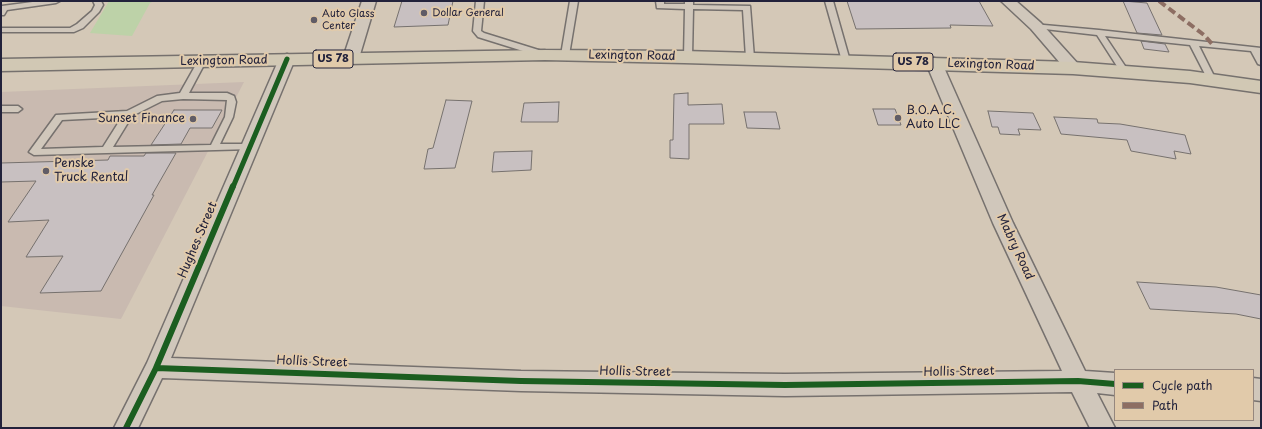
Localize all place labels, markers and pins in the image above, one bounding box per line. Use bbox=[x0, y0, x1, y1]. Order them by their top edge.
place label: Dollar General bbox=[432, 7, 504, 19]
place label: Auto Glass Center bbox=[322, 8, 374, 32]
marker: Dollar General bbox=[419, 8, 429, 18]
marker: Auto Glass Center bbox=[309, 15, 319, 25]
place label: B.O.A.C. Auto LLC bbox=[906, 104, 960, 132]
place label: Sunset Finance bbox=[98, 112, 185, 126]
marker: B.O.A.C. Auto LLC bbox=[893, 113, 903, 123]
marker: Sunset Finance bbox=[188, 114, 198, 124]
place label: Penske Truck Rental bbox=[54, 157, 128, 185]
marker: Penske Truck Rental bbox=[41, 166, 51, 176]

